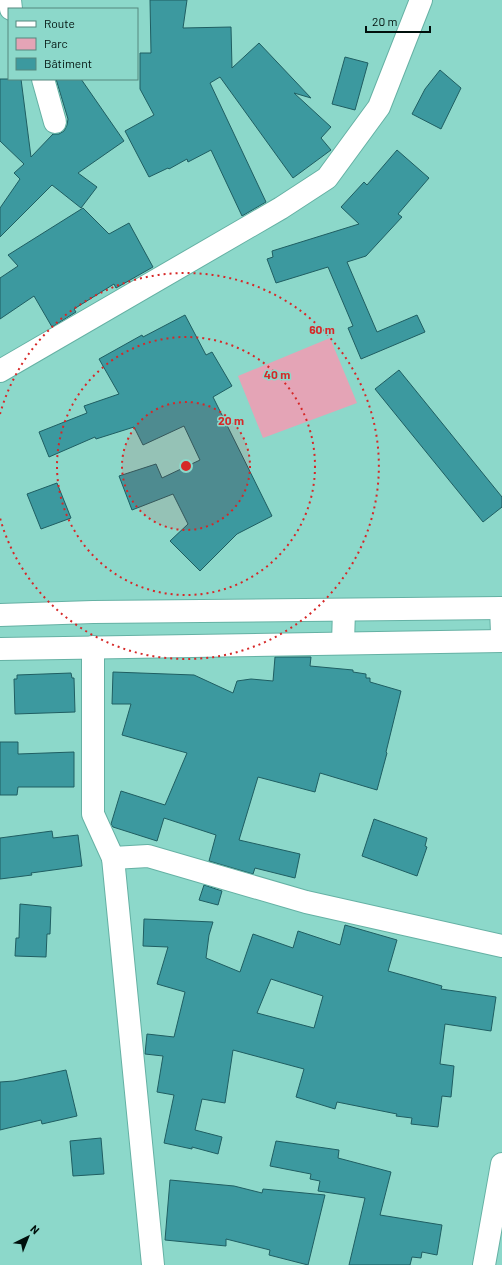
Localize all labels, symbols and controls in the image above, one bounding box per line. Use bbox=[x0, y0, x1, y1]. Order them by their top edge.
legend bbox=[8, 8, 138, 80]
scale bar bbox=[366, 8, 430, 34]
text: 20 m bbox=[372, 14, 398, 28]
text: Route bbox=[44, 16, 75, 30]
text: Parc bbox=[44, 36, 68, 50]
text: Bâtiment bbox=[44, 56, 92, 70]
text: 60 m bbox=[309, 322, 335, 336]
text: 40 m bbox=[264, 367, 290, 381]
text: 20 m bbox=[218, 413, 244, 427]
centre of rings bbox=[179, 459, 193, 473]
north arrow bbox=[8, 1217, 48, 1257]
text: N bbox=[28, 1222, 42, 1237]

